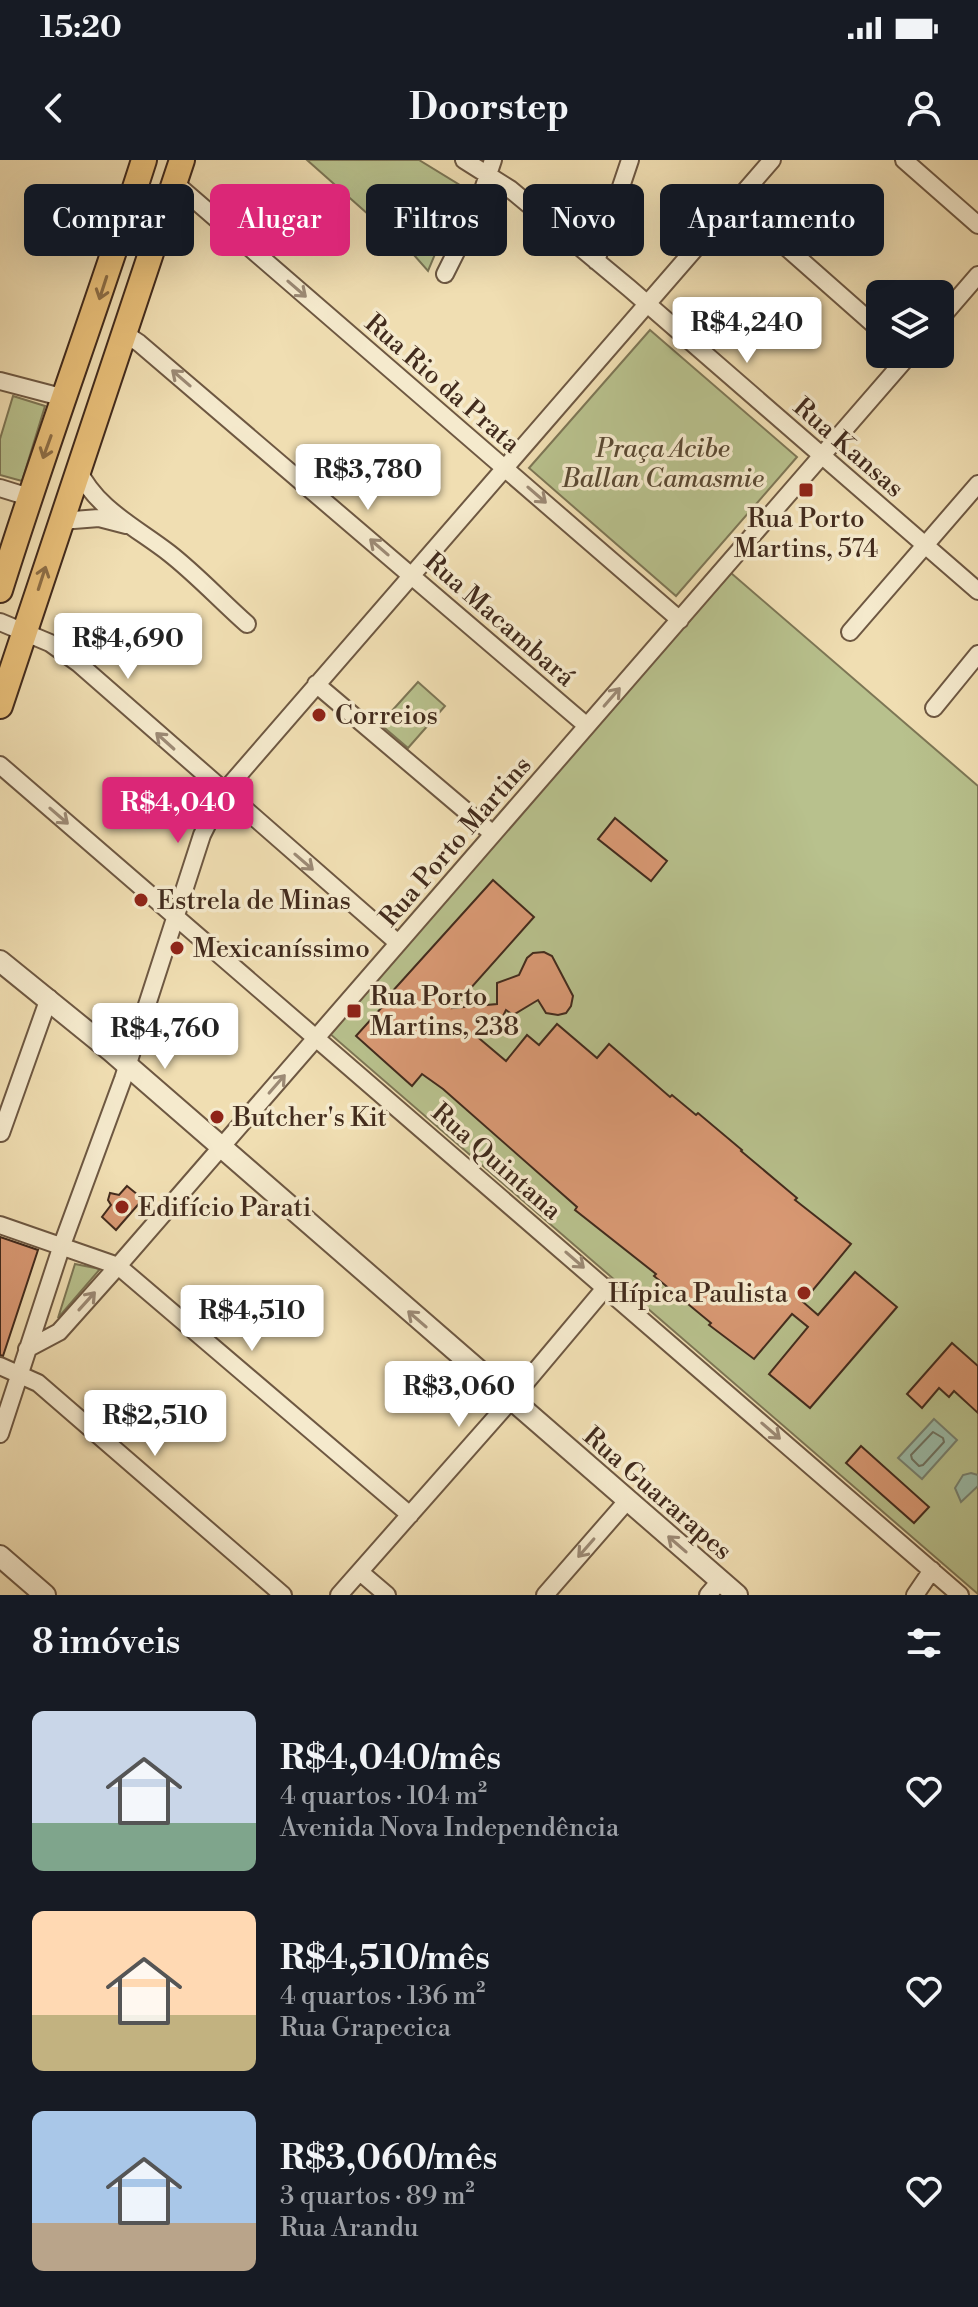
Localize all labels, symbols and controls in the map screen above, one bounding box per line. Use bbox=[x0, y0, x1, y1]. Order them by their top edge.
text: 15:20 bbox=[40, 9, 122, 47]
icon: back bbox=[32, 86, 76, 130]
text: Doorstep bbox=[409, 86, 569, 131]
icon: person bbox=[902, 86, 946, 130]
chip: Comprar bbox=[24, 184, 194, 256]
chip: Alugar bbox=[210, 184, 350, 256]
chip: Filtros bbox=[366, 184, 507, 256]
chip: Novo bbox=[523, 184, 644, 256]
chip: Apartamento bbox=[660, 184, 884, 256]
one-way arrow bbox=[95, 274, 110, 300]
one-way arrow bbox=[287, 280, 307, 298]
map controls bbox=[866, 280, 954, 368]
button: layers bbox=[866, 280, 954, 368]
pin: R$4,240 bbox=[673, 297, 821, 365]
street label: Rua Rio da Prata bbox=[358, 307, 527, 461]
text: R$4,240 bbox=[691, 307, 803, 339]
one-way arrow bbox=[172, 369, 192, 387]
street label: Rua Kansas bbox=[787, 391, 910, 504]
park label: Praça Acibe Ballan Camasmie bbox=[561, 433, 764, 495]
one-way arrow bbox=[39, 435, 53, 459]
pin: R$3,780 bbox=[294, 444, 442, 512]
text: R$3,780 bbox=[314, 454, 422, 486]
marker: Rua Porto Martins, 574 bbox=[797, 481, 815, 499]
one-way arrow bbox=[526, 486, 546, 504]
place label: Rua Porto Martins, 574 bbox=[734, 503, 878, 565]
one-way arrow bbox=[369, 538, 389, 556]
street label: Rua Macambará bbox=[418, 546, 582, 694]
one-way arrow bbox=[36, 566, 51, 591]
pin: R$4,690 bbox=[54, 613, 202, 681]
text: R$4,690 bbox=[72, 623, 184, 655]
one-way arrow bbox=[602, 688, 620, 708]
place label: Correios bbox=[335, 700, 438, 732]
marker: Correios bbox=[310, 706, 328, 724]
one-way arrow bbox=[156, 732, 176, 750]
street label: Rua Porto Martins bbox=[373, 750, 539, 933]
pin: R$4,040 bbox=[104, 777, 252, 845]
text: R$4,040 bbox=[120, 787, 236, 819]
one-way arrow bbox=[49, 807, 69, 825]
one-way arrow bbox=[293, 853, 313, 871]
place label: Estrela de Minas bbox=[157, 885, 351, 917]
marker: Estrela de Minas bbox=[132, 891, 150, 909]
place label: Mexicaníssimo bbox=[193, 933, 370, 965]
marker: Mexicaníssimo bbox=[168, 939, 186, 957]
place label: Rua Porto Martins, 238 bbox=[370, 981, 519, 1043]
marker: Rua Porto Martins, 238 bbox=[345, 1002, 363, 1020]
pin: R$4,760 bbox=[91, 1003, 239, 1071]
text: R$4,760 bbox=[110, 1013, 220, 1045]
one-way arrow bbox=[267, 1075, 285, 1095]
street label: Rua Quintana bbox=[425, 1097, 569, 1228]
place label: Butcher's Kit bbox=[232, 1102, 387, 1134]
marker: Butcher's Kit bbox=[208, 1108, 226, 1126]
place label: Edifício Parati bbox=[138, 1192, 311, 1224]
marker: Edifício Parati bbox=[113, 1198, 131, 1216]
one-way arrow bbox=[565, 1251, 585, 1269]
place label: Hípica Paulista bbox=[608, 1278, 789, 1310]
marker: Hípica Paulista bbox=[795, 1284, 813, 1302]
pin: R$4,510 bbox=[178, 1285, 326, 1353]
one-way arrow bbox=[78, 1292, 96, 1312]
text: R$4,510 bbox=[199, 1295, 305, 1327]
one-way arrow bbox=[408, 1310, 428, 1328]
pin: R$3,060 bbox=[385, 1361, 533, 1429]
text: R$3,060 bbox=[403, 1371, 515, 1403]
pin: R$2,510 bbox=[81, 1390, 229, 1458]
text: R$2,510 bbox=[102, 1400, 208, 1432]
street label: Rua Guararapes bbox=[576, 1420, 738, 1567]
one-way arrow bbox=[761, 1422, 781, 1440]
one-way arrow bbox=[668, 1535, 688, 1553]
one-way arrow bbox=[577, 1537, 595, 1557]
icon: filters bbox=[902, 1621, 946, 1665]
text: 8 imóveis bbox=[32, 1622, 180, 1664]
text: R$4,040/mês bbox=[280, 1738, 501, 1780]
icon: home bbox=[96, 1743, 192, 1839]
icon: heart bbox=[902, 1769, 946, 1813]
text: 4 quartos · 104 m² bbox=[280, 1780, 487, 1812]
text: Avenida Nova Independência bbox=[280, 1812, 619, 1844]
text: R$4,510/mês bbox=[280, 1938, 490, 1980]
icon: home bbox=[96, 1943, 192, 2039]
icon: heart bbox=[902, 1969, 946, 2013]
text: 4 quartos · 136 m² bbox=[280, 1980, 485, 2012]
text: Rua Grapecica bbox=[280, 2012, 451, 2044]
text: R$3,060/mês bbox=[280, 2138, 497, 2180]
icon: home bbox=[96, 2143, 192, 2239]
icon: heart bbox=[902, 2169, 946, 2213]
text: 3 quartos · 89 m² bbox=[280, 2180, 475, 2212]
text: Rua Arandu bbox=[280, 2212, 419, 2244]

